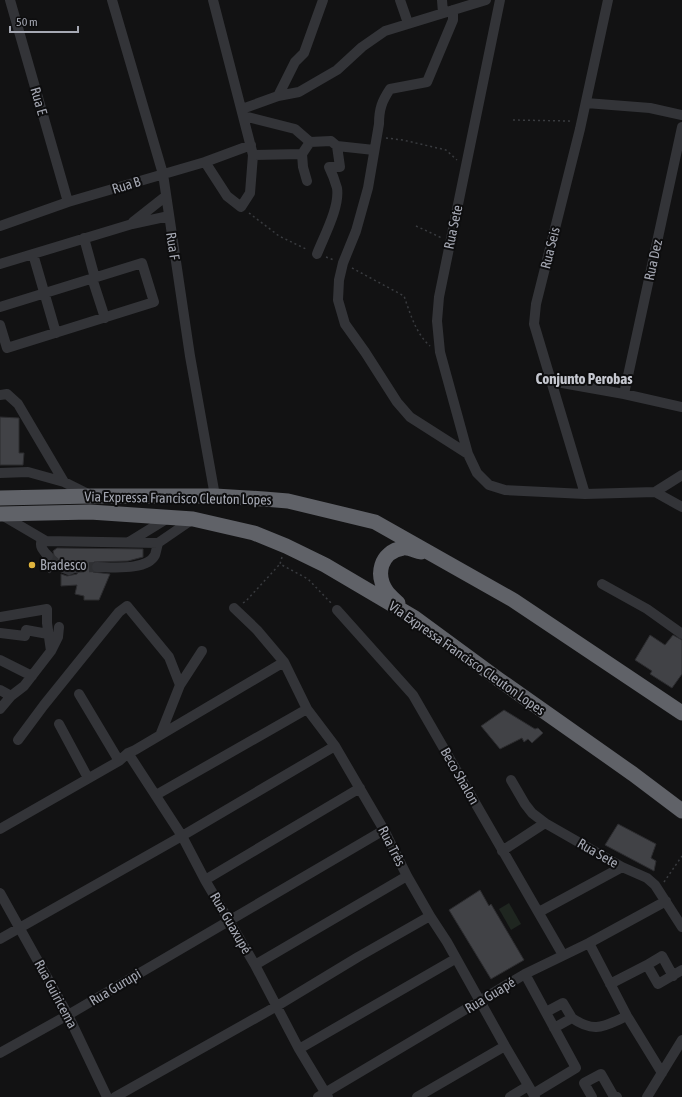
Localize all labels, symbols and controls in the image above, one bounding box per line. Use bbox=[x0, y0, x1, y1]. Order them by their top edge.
scale bar bbox=[10, 8, 78, 34]
text: 50 m bbox=[16, 15, 38, 29]
street label: Rua E bbox=[27, 85, 51, 117]
street label: Rua B bbox=[110, 173, 142, 197]
street label: Rua Sete bbox=[441, 203, 465, 251]
street label: Rua Seis bbox=[537, 225, 563, 271]
street label: Rua F bbox=[163, 231, 183, 261]
street label: Rua Dez bbox=[641, 238, 665, 282]
district label: Conjunto Perobas bbox=[535, 370, 633, 387]
street label: Via Expressa Francisco Cleuton Lopes bbox=[84, 488, 272, 508]
place label: Bradesco bbox=[40, 557, 87, 573]
marker: Bradesco bbox=[27, 560, 37, 570]
street label: Via Expressa Francisco Cleuton Lopes bbox=[386, 598, 548, 718]
street label: Beco Shalon bbox=[437, 745, 483, 807]
street label: Rua Três bbox=[375, 823, 409, 869]
street label: Rua Sete bbox=[575, 835, 621, 871]
street label: Rua Guaxupé bbox=[207, 889, 255, 957]
street label: Rua Guiricema bbox=[31, 957, 81, 1031]
street label: Rua Gurupi bbox=[86, 965, 144, 1009]
street label: Rua Guapé bbox=[462, 974, 518, 1016]

